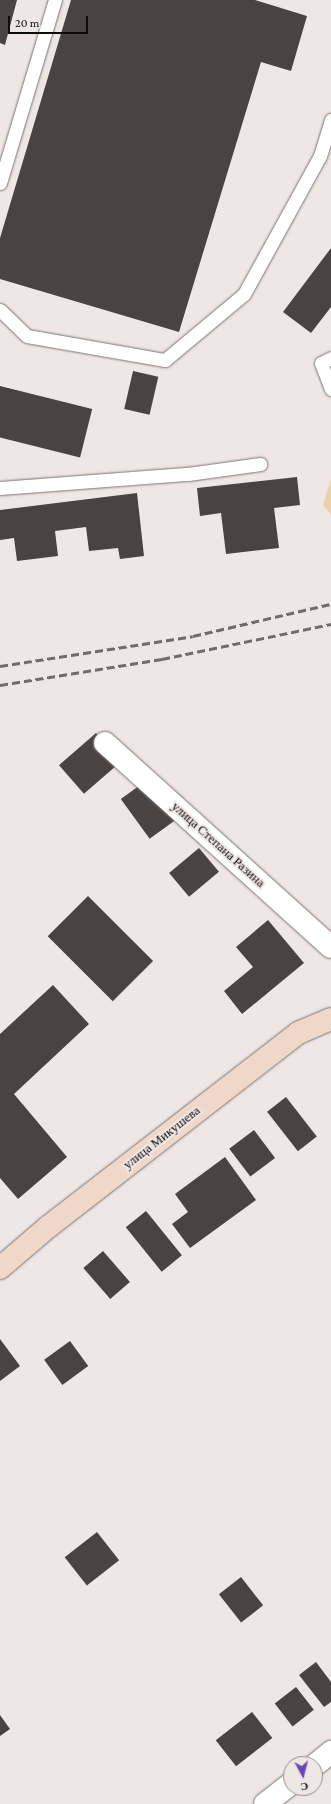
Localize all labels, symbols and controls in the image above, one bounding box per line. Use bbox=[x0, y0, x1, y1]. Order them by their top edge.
scale bar bbox=[10, 8, 90, 34]
text: 20 m bbox=[15, 16, 39, 30]
street label: улица Степана Разина bbox=[168, 799, 268, 891]
street label: улица Микушева bbox=[120, 1103, 204, 1173]
north arrow bbox=[283, 1756, 323, 1796]
text: С bbox=[300, 1780, 309, 1793]

